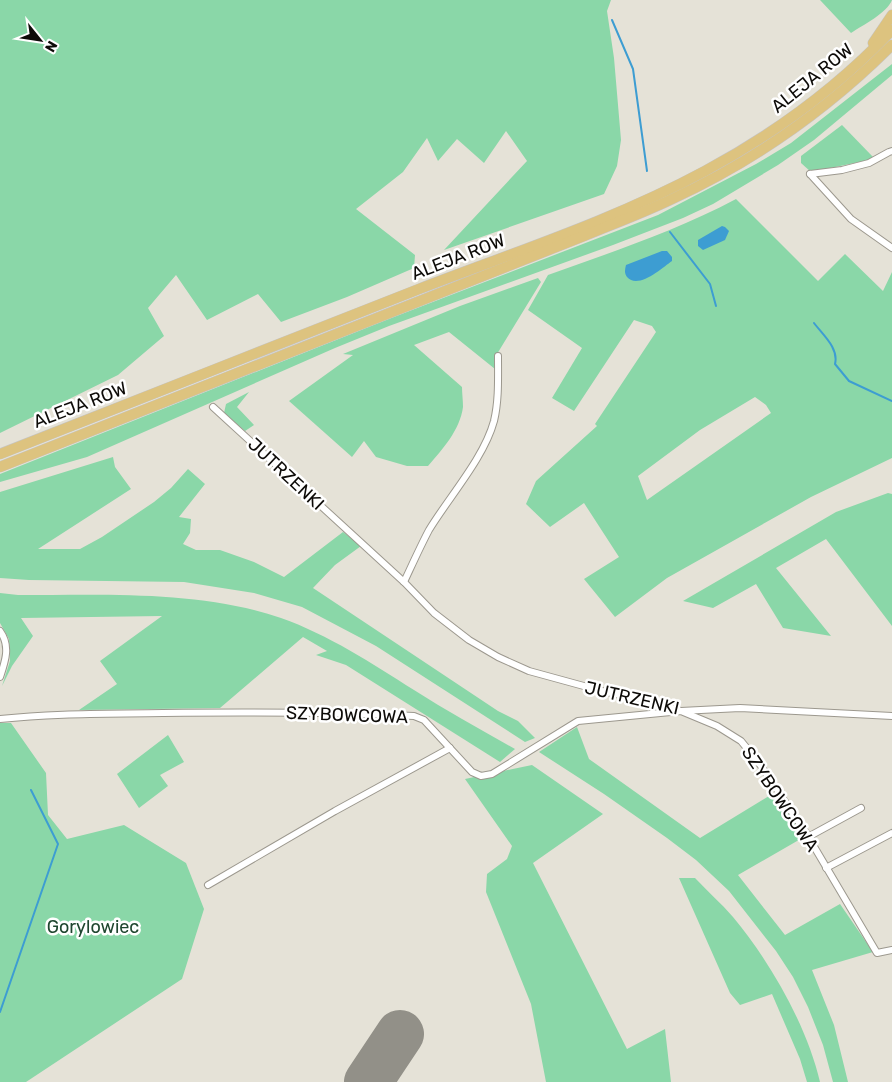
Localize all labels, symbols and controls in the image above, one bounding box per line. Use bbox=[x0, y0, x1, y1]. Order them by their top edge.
north arrow bbox=[15, 15, 65, 65]
text: N bbox=[41, 38, 61, 55]
street label: ALEJA ROW bbox=[767, 38, 857, 118]
street label: ALEJA ROW bbox=[408, 229, 508, 285]
street label: ALEJA ROW bbox=[30, 377, 130, 433]
street label: JUTRZENKI bbox=[243, 433, 329, 515]
street label: JUTRZENKI bbox=[583, 676, 681, 720]
street label: SZYBOWCOWA bbox=[286, 702, 408, 728]
street label: SZYBOWCOWA bbox=[737, 742, 823, 856]
park label: Gorylowiec bbox=[47, 916, 139, 938]

